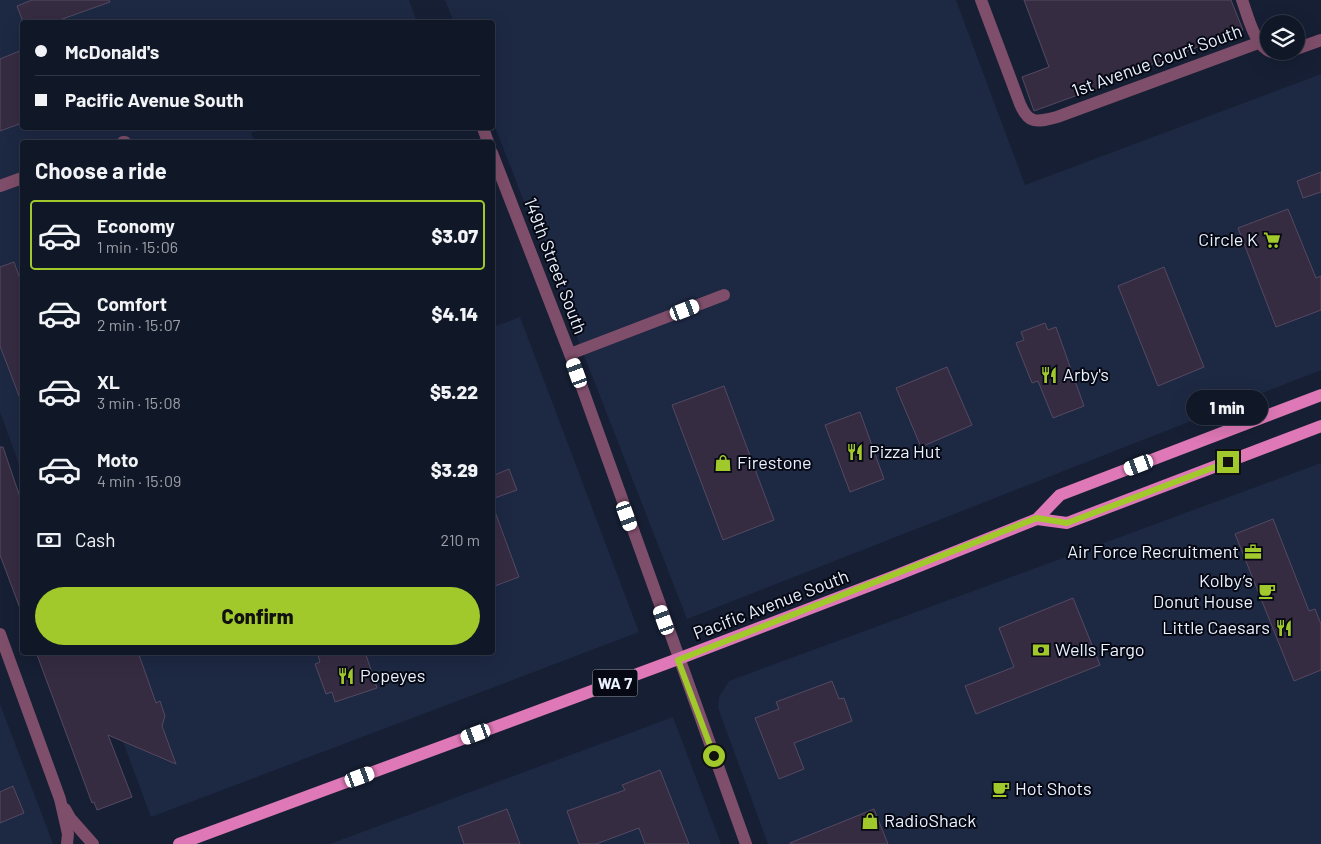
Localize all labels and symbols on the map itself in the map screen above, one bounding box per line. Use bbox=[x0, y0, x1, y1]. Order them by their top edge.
street label: 1st Avenue Court South bbox=[1069, 19, 1245, 101]
street label: 149th Street South bbox=[520, 194, 592, 337]
place label: Circle K bbox=[1198, 228, 1258, 250]
supermarket icon: Circle K bbox=[1262, 230, 1282, 250]
car bbox=[668, 298, 701, 322]
car bbox=[564, 356, 589, 390]
place label: Arby's bbox=[1063, 363, 1109, 385]
restaurant icon: Arby's bbox=[1039, 365, 1059, 385]
callout: 1 min bbox=[1187, 390, 1269, 424]
place label: Pizza Hut bbox=[869, 440, 941, 462]
restaurant icon: Pizza Hut bbox=[845, 442, 865, 462]
place label: Firestone bbox=[737, 451, 812, 473]
route end bbox=[1217, 451, 1239, 473]
shop icon: Firestone bbox=[713, 453, 733, 473]
car bbox=[1122, 453, 1155, 477]
car bbox=[614, 499, 639, 533]
place label: Air Force Recruitment bbox=[1067, 540, 1239, 562]
office icon: Air Force Recruitment bbox=[1243, 542, 1263, 562]
street label: Pacific Avenue South bbox=[690, 564, 851, 644]
place label: Kolby’s Donut House bbox=[1153, 569, 1253, 612]
cafe icon: Kolby’s Donut House bbox=[1257, 581, 1277, 601]
car bbox=[651, 603, 676, 637]
place label: Little Caesars bbox=[1162, 616, 1270, 638]
restaurant icon: Little Caesars bbox=[1274, 618, 1294, 638]
place label: Wells Fargo bbox=[1055, 638, 1145, 660]
bank icon: Wells Fargo bbox=[1031, 640, 1051, 660]
place label: Popeyes bbox=[360, 664, 425, 686]
restaurant icon: Popeyes bbox=[336, 666, 356, 686]
road number: WA 7 bbox=[592, 670, 638, 696]
car bbox=[459, 722, 492, 746]
route start bbox=[703, 745, 725, 767]
car bbox=[343, 765, 376, 789]
place label: Hot Shots bbox=[1015, 777, 1092, 799]
cafe icon: Hot Shots bbox=[991, 779, 1011, 799]
place label: RadioShack bbox=[884, 809, 976, 831]
shop icon: RadioShack bbox=[860, 811, 880, 831]

